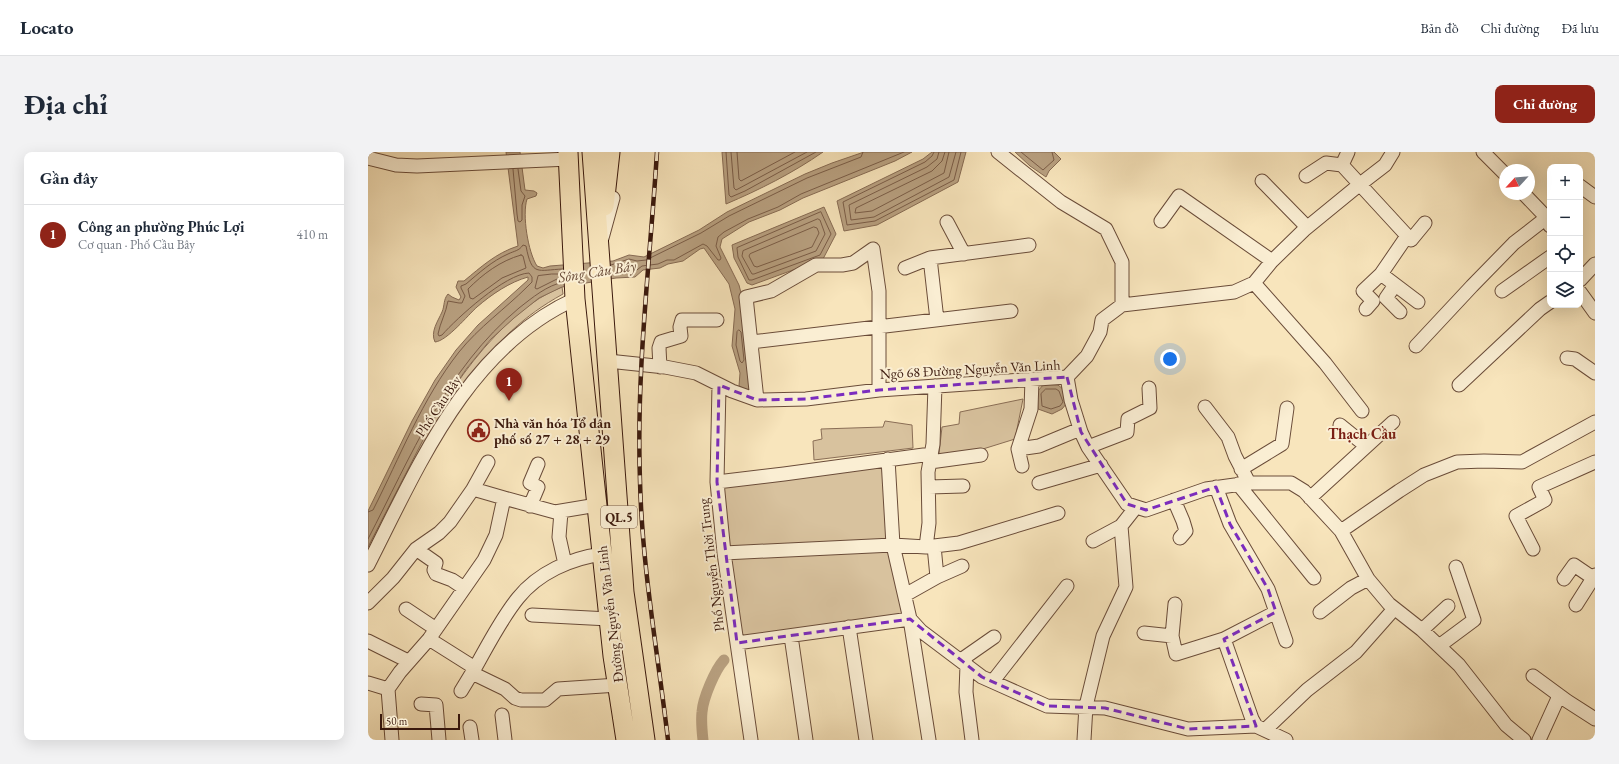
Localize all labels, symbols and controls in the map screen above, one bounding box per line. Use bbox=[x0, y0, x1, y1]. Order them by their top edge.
text: Locato bbox=[20, 15, 74, 40]
text: Bản đồ bbox=[1421, 19, 1459, 37]
text: Chỉ đường bbox=[1481, 19, 1539, 37]
text: Đã lưu bbox=[1561, 19, 1599, 37]
button: Chỉ đường bbox=[1495, 85, 1595, 123]
text: Địa chỉ bbox=[24, 86, 108, 122]
north arrow bbox=[1499, 164, 1535, 200]
map controls bbox=[1547, 164, 1583, 308]
button: + bbox=[1547, 164, 1583, 200]
text: Gần đây bbox=[40, 167, 98, 189]
button: − bbox=[1547, 200, 1583, 236]
text: Công an phường Phúc Lợi bbox=[78, 217, 245, 236]
text: 1 bbox=[50, 226, 56, 243]
text: 410 m bbox=[297, 226, 328, 243]
text: Cơ quan · Phố Cầu Bây bbox=[78, 236, 195, 253]
button: locate bbox=[1547, 236, 1583, 272]
water label: Sông Cầu Bây bbox=[556, 255, 637, 287]
button: layers bbox=[1547, 272, 1583, 308]
your location bbox=[1160, 349, 1180, 369]
street label: Ngõ 68 Đường Nguyễn Văn Linh bbox=[879, 355, 1061, 383]
pin: 1 bbox=[496, 368, 522, 401]
street label: Phố Cầu Bây bbox=[411, 371, 466, 440]
place label: Nhà văn hóa Tổ dân phố số 27 + 28 + 29 bbox=[494, 414, 611, 448]
public building icon: Nhà văn hóa Tổ dân phố số 27 + 28 + 29 bbox=[465, 418, 491, 444]
district label: Thạch Cầu bbox=[1328, 424, 1397, 443]
street label: Phố Nguyễn Thời Trung bbox=[694, 496, 728, 633]
road number: QL.5 bbox=[601, 506, 637, 528]
street label: Đường Nguyễn Văn Linh bbox=[593, 545, 627, 683]
scale bar bbox=[380, 712, 460, 731]
text: 50 m bbox=[386, 714, 407, 728]

